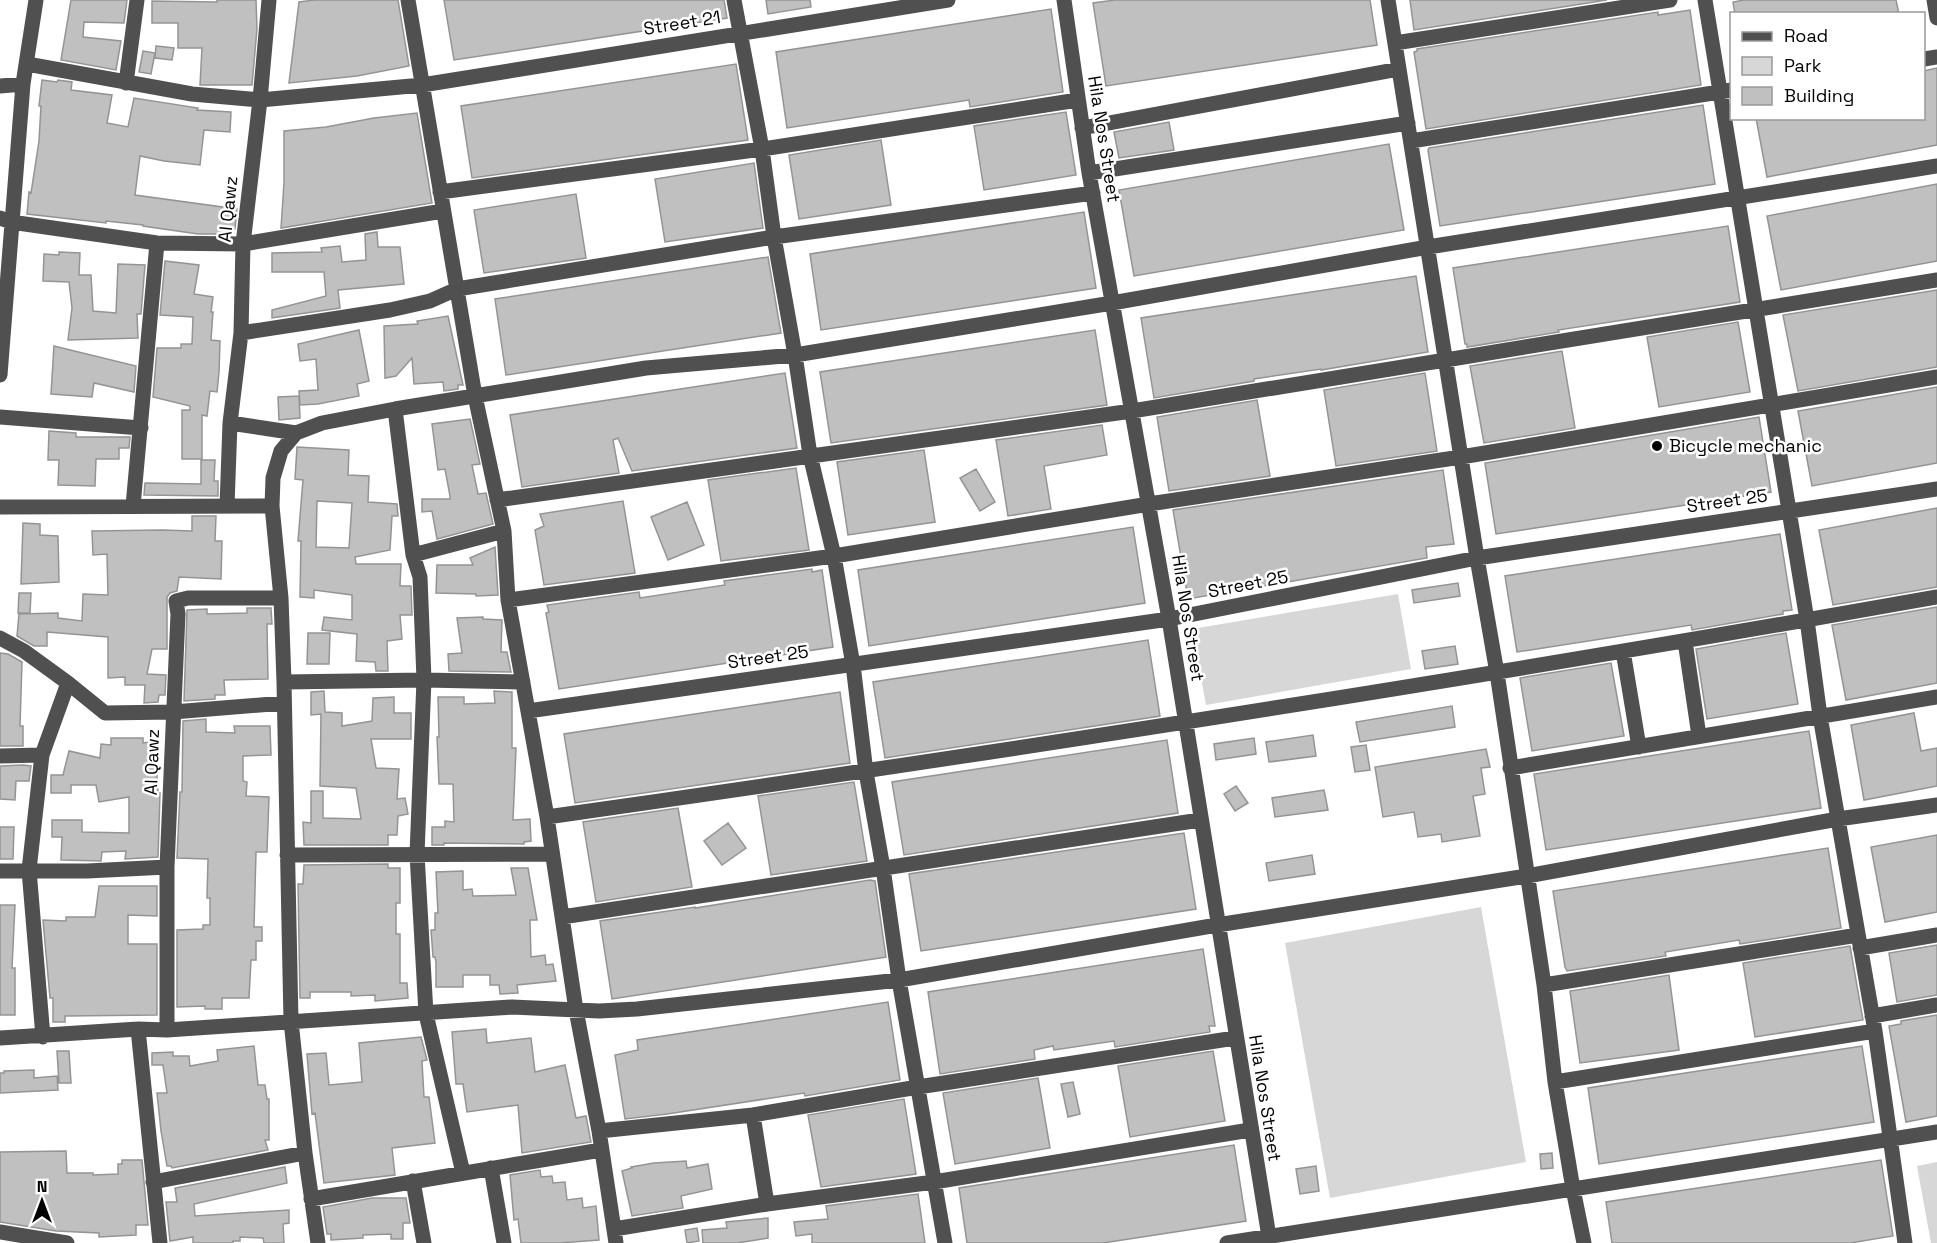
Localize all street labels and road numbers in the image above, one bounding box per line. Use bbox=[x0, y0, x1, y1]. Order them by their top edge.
street label: Street 21 bbox=[642, 5, 722, 40]
street label: Hila Nos Street bbox=[1083, 74, 1126, 204]
street label: Al Qawz bbox=[213, 175, 242, 243]
street label: Street 25 bbox=[1685, 483, 1769, 518]
street label: Hila Nos Street bbox=[1167, 553, 1210, 683]
street label: Street 25 bbox=[1206, 564, 1290, 603]
street label: Street 25 bbox=[726, 639, 810, 674]
street label: Al Qawz bbox=[139, 728, 164, 796]
street label: Hila Nos Street bbox=[1244, 1033, 1287, 1163]

